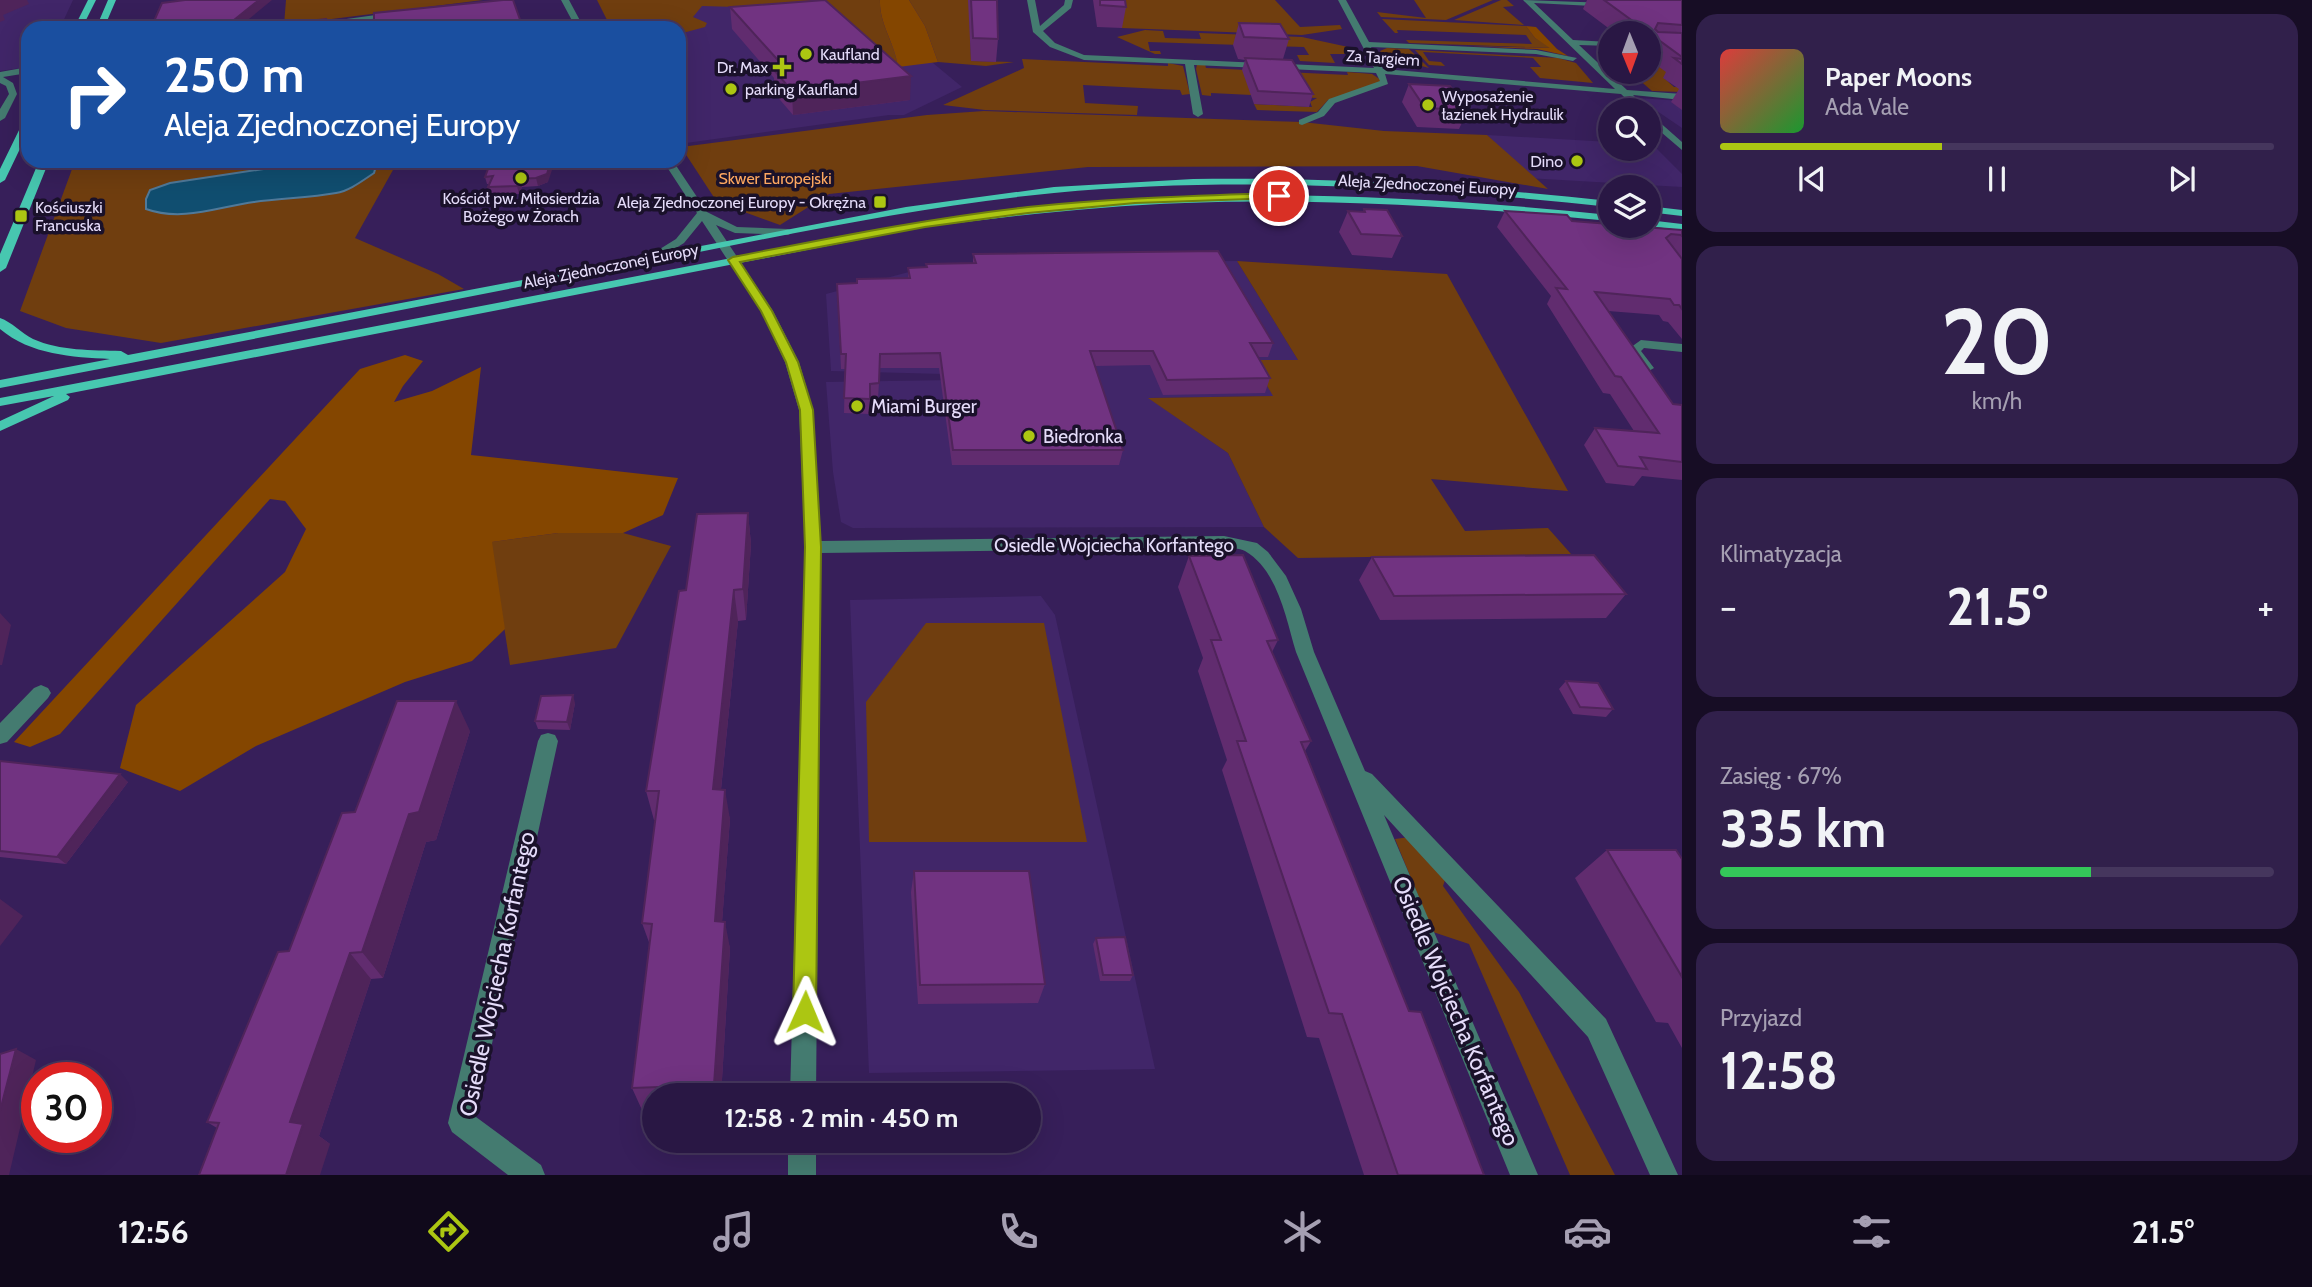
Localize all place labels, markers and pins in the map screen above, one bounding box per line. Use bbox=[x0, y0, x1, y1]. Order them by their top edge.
place label: Kaufland bbox=[820, 45, 880, 64]
marker: Kaufland bbox=[798, 46, 814, 62]
place label: Dr. Max bbox=[717, 58, 768, 77]
marker: Dr. Max bbox=[774, 59, 790, 75]
place label: parking Kaufland bbox=[745, 80, 857, 99]
marker: parking Kaufland bbox=[723, 81, 739, 97]
place label: Wyposażenie łazienek Hydraulik bbox=[1441, 87, 1565, 124]
marker: Wyposażenie łazienek Hydraulik bbox=[1420, 97, 1436, 113]
place label: Dino bbox=[1530, 152, 1563, 171]
marker: Dino bbox=[1569, 153, 1585, 169]
pin bbox=[1249, 166, 1309, 226]
marker: Kościół pw. Miłosierdzia Bożego w Żorach bbox=[513, 170, 529, 186]
place label: Kościół pw. Miłosierdzia Bożego w Żorach bbox=[442, 189, 600, 226]
place label: Aleja Zjednoczonej Europy - Okrężna bbox=[617, 193, 866, 212]
marker: Aleja Zjednoczonej Europy - Okrężna bbox=[872, 194, 888, 210]
place label: Kościuszki Francuska bbox=[35, 198, 103, 235]
marker: Kościuszki Francuska bbox=[13, 208, 29, 224]
place label: Miami Burger bbox=[871, 395, 977, 418]
marker: Miami Burger bbox=[849, 398, 865, 414]
place label: Biedronka bbox=[1043, 425, 1123, 448]
marker: Biedronka bbox=[1021, 428, 1037, 444]

